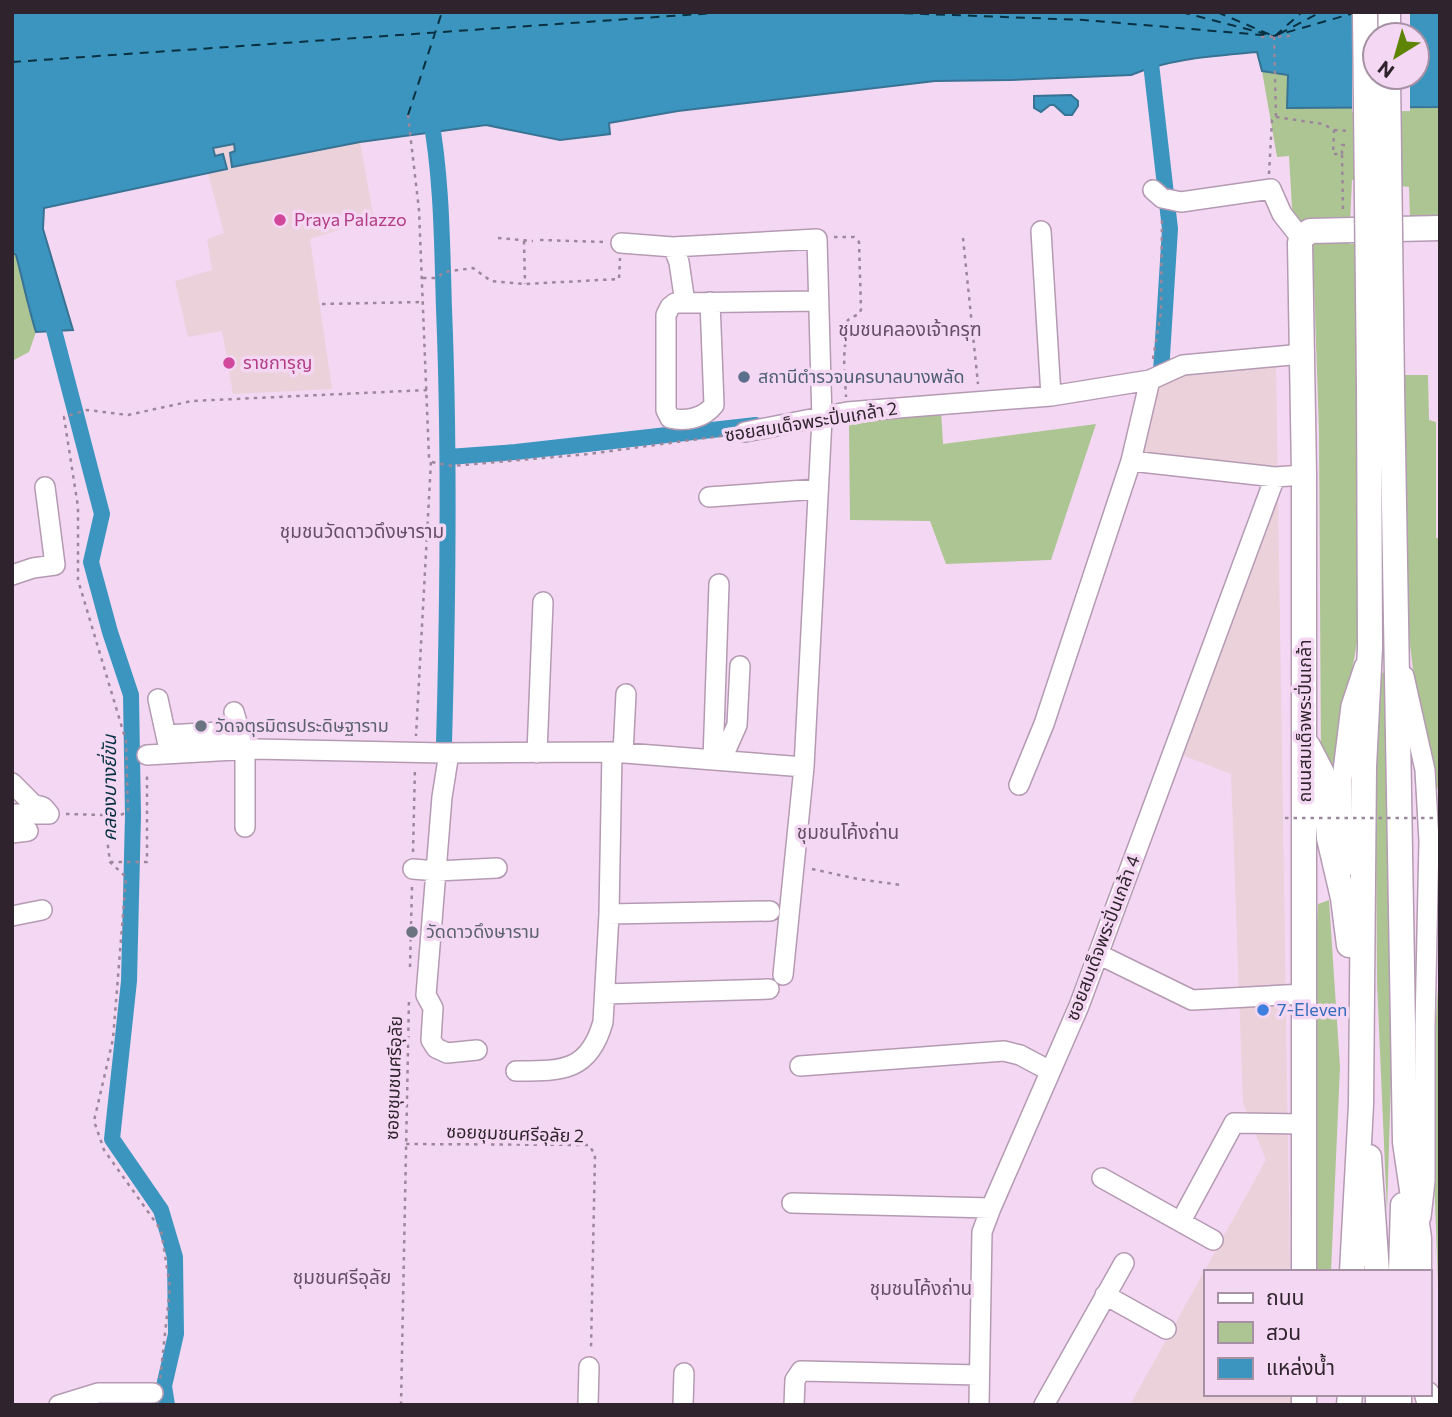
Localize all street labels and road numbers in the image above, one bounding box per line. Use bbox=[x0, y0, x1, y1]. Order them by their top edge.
street label: ซอยสมเด็จพระปิ่นเกล้า 2 bbox=[723, 396, 899, 446]
street label: ถนนสมเด็จพระปิ่นเกล้า bbox=[1293, 639, 1315, 803]
street label: ซอยสมเด็จพระปิ่นเกล้า 4 bbox=[1060, 852, 1144, 1023]
street label: ซอยชุมชนศรีอุลัย bbox=[380, 1015, 407, 1141]
street label: ซอยชุมชนศรีอุลัย 2 bbox=[446, 1120, 584, 1147]

